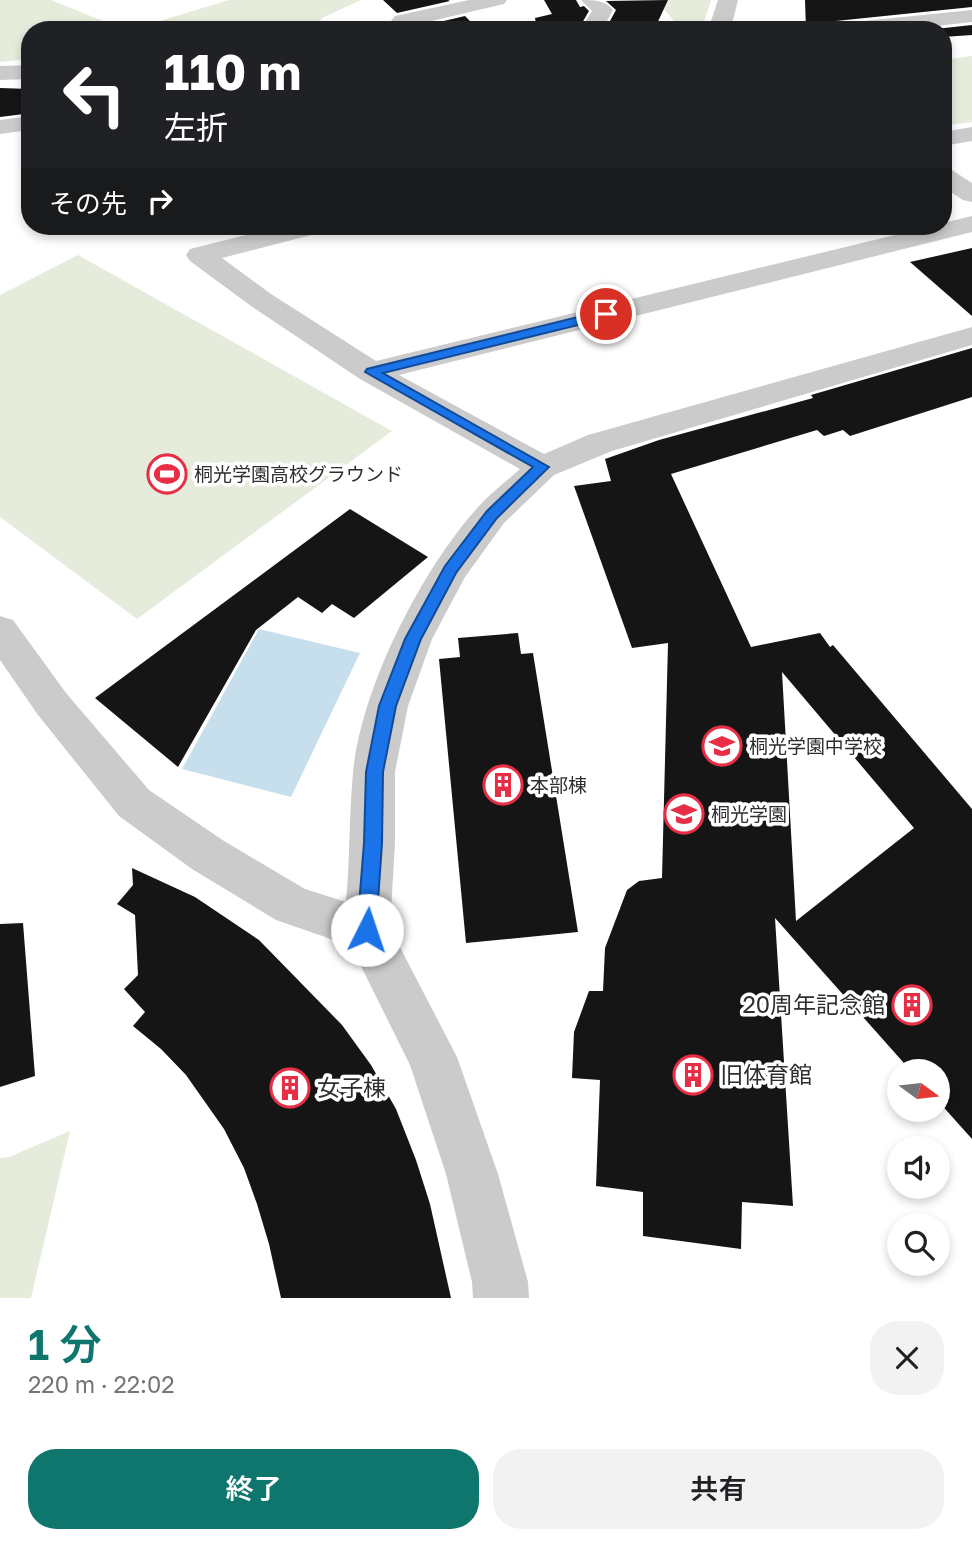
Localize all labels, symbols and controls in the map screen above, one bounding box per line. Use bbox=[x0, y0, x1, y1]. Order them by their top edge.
text: 110 m bbox=[164, 42, 301, 101]
icon: left bbox=[49, 49, 140, 140]
text: 左折 bbox=[164, 108, 228, 146]
icon: right bbox=[141, 182, 179, 220]
text: その先 bbox=[49, 188, 127, 219]
pin bbox=[576, 284, 636, 344]
icon: arrive bbox=[587, 295, 625, 333]
sports icon: 桐光学園高校グラウンド bbox=[146, 453, 188, 495]
place label: 桐光学園高校グラウンド bbox=[194, 462, 403, 485]
school or university icon: 桐光学園中学校 bbox=[701, 725, 743, 767]
place label: 桐光学園中学校 bbox=[749, 734, 882, 757]
building icon: 本部棟 bbox=[482, 764, 524, 806]
place label: 本部棟 bbox=[530, 773, 587, 796]
school or university icon: 桐光学園 bbox=[663, 793, 705, 835]
place label: 桐光学園 bbox=[711, 802, 787, 825]
position arrow bbox=[330, 893, 404, 967]
building icon: 20周年記念館 bbox=[891, 984, 933, 1026]
place label: 20周年記念館 bbox=[742, 990, 885, 1018]
building icon: 旧体育館 bbox=[672, 1054, 714, 1096]
north arrow bbox=[887, 1059, 950, 1122]
map controls bbox=[887, 1059, 950, 1276]
place label: 旧体育館 bbox=[720, 1060, 812, 1088]
building icon: 女子棟 bbox=[269, 1067, 311, 1109]
place label: 女子棟 bbox=[317, 1073, 386, 1101]
button: sound bbox=[887, 1136, 950, 1199]
button: search bbox=[887, 1213, 950, 1276]
text: 1 分 bbox=[28, 1319, 102, 1369]
button: close bbox=[870, 1321, 944, 1395]
text: 220 m · 22:02 bbox=[28, 1370, 175, 1398]
button: 終了 bbox=[28, 1449, 479, 1529]
button: 共有 bbox=[493, 1449, 944, 1529]

